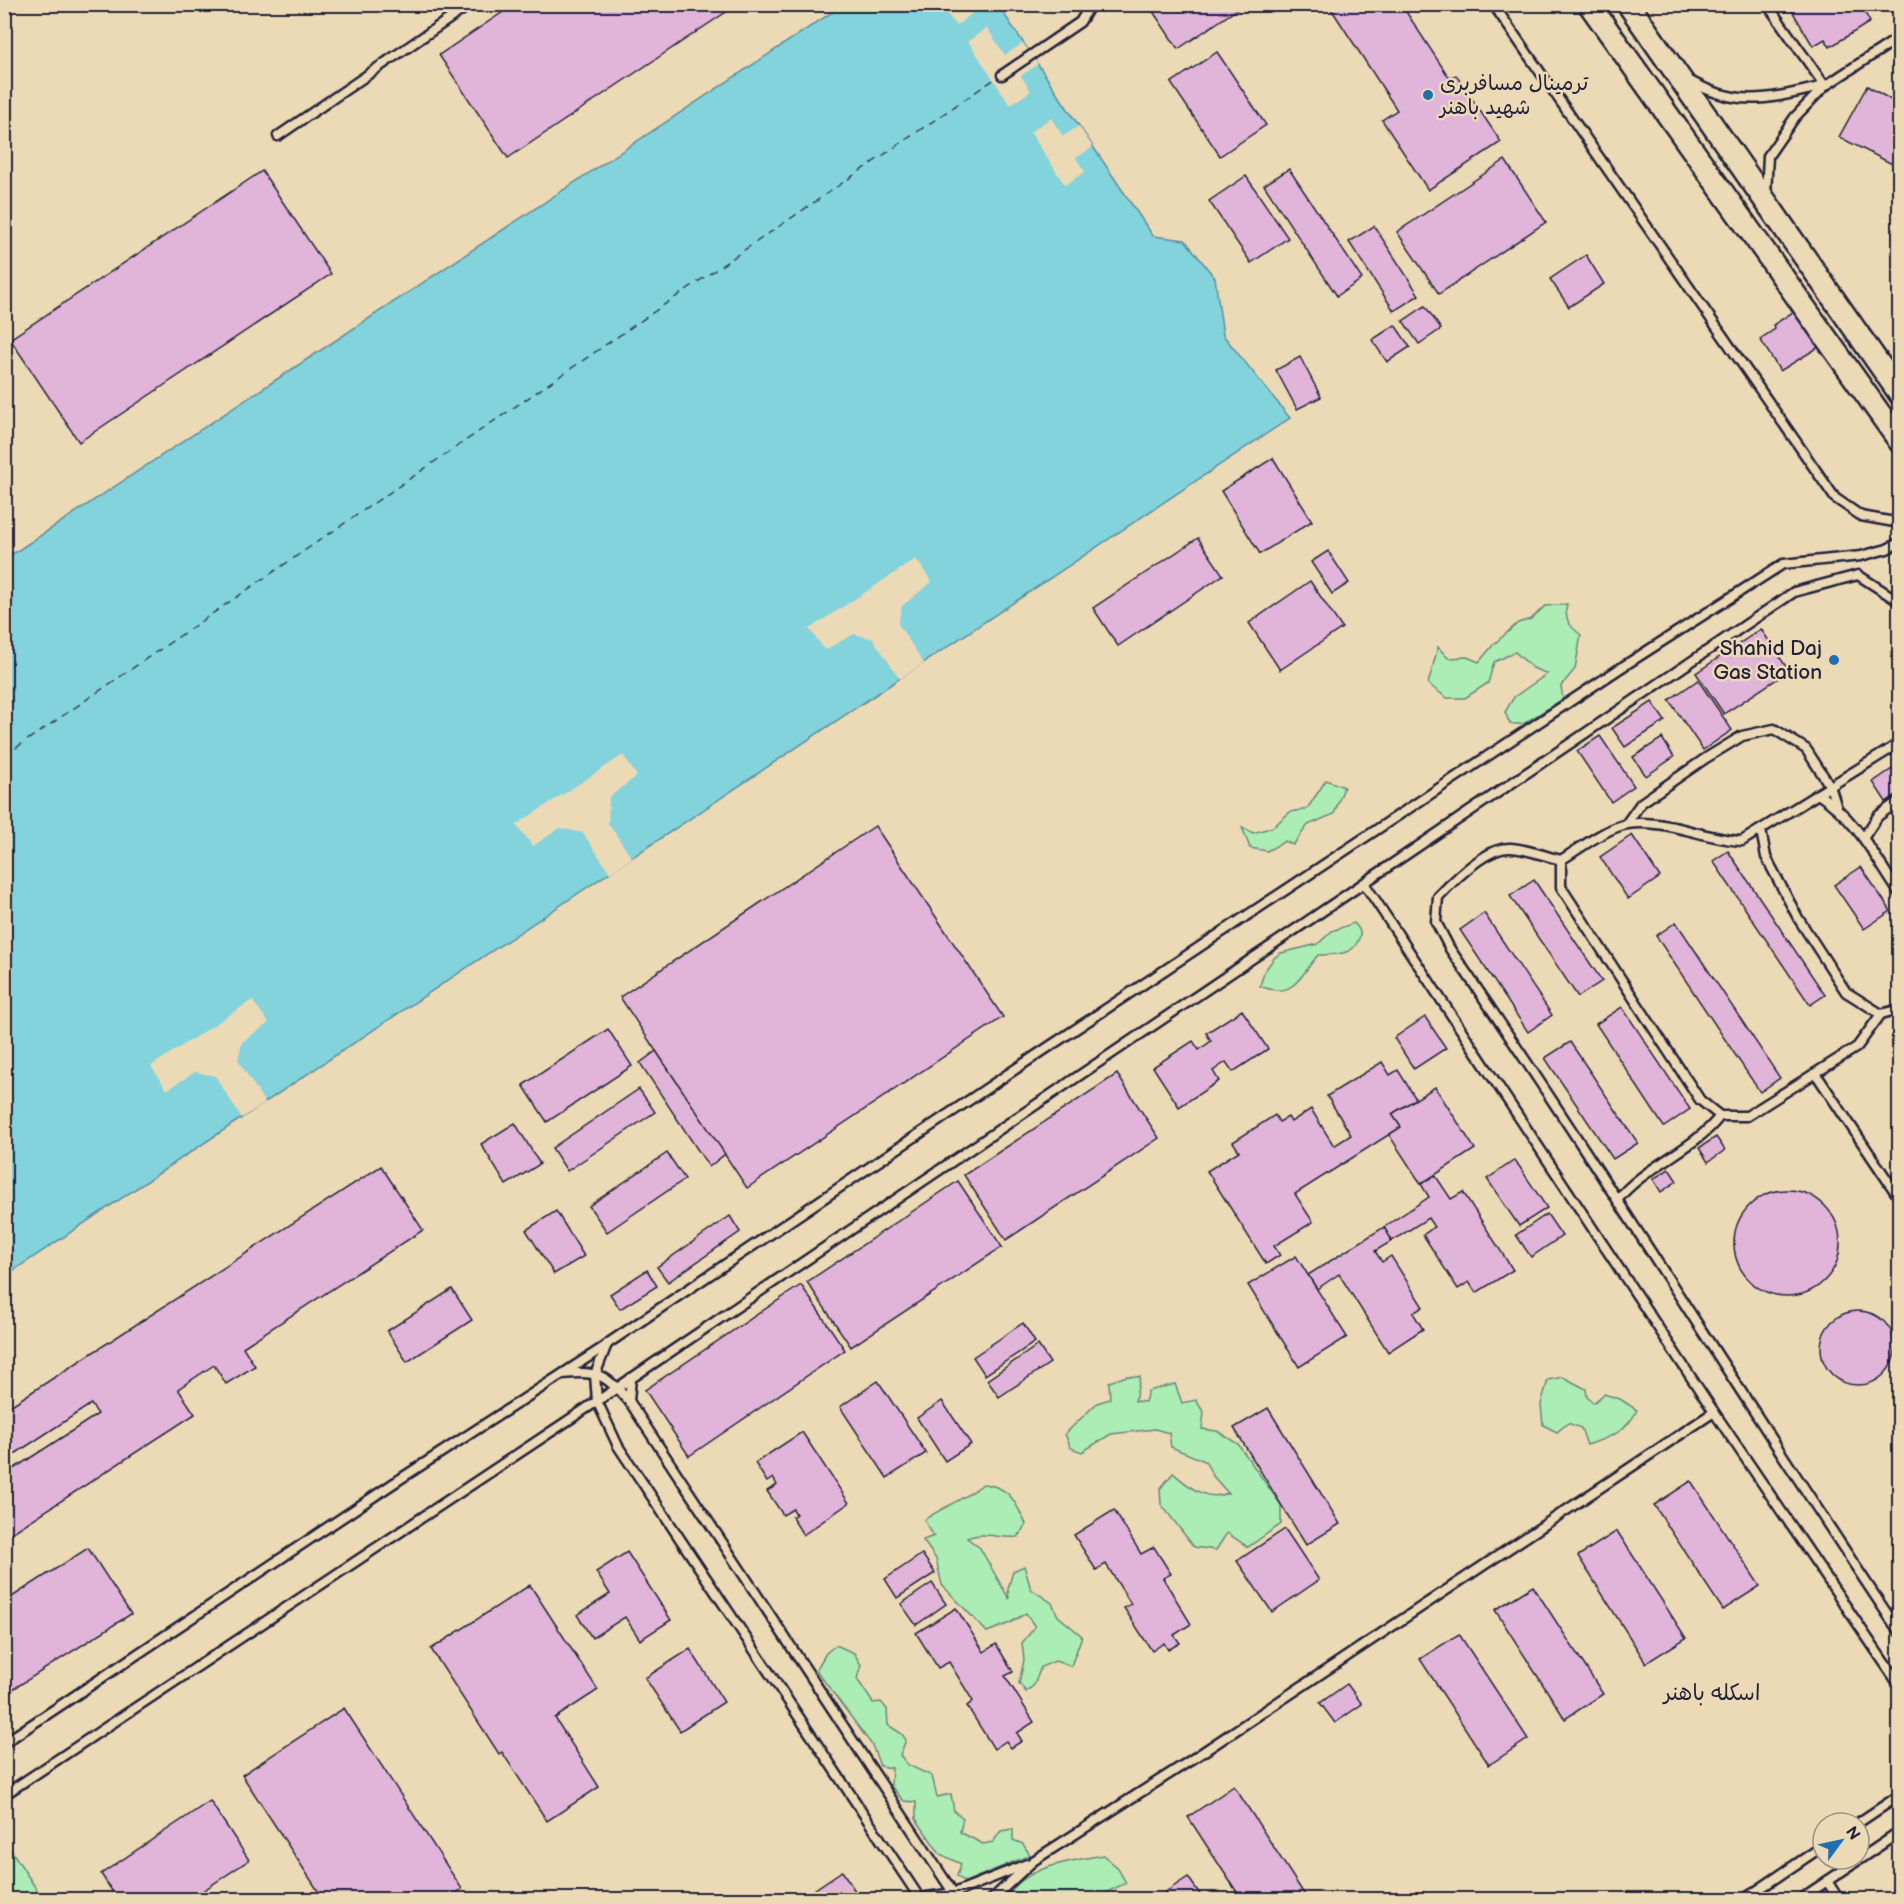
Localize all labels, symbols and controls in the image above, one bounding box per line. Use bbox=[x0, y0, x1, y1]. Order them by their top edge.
place label: ترمینال مسافربری شهید باهنر bbox=[1438, 71, 1589, 120]
marker: ترمینال مسافربری شهید باهنر bbox=[1421, 88, 1435, 102]
place label: Shahid Daj Gas Station bbox=[1713, 636, 1822, 685]
marker: Shahid Daj Gas Station bbox=[1827, 653, 1841, 667]
district label: اسکله باهنر bbox=[1662, 1680, 1760, 1707]
north arrow bbox=[1811, 1811, 1871, 1871]
text: N bbox=[1841, 1823, 1864, 1844]

